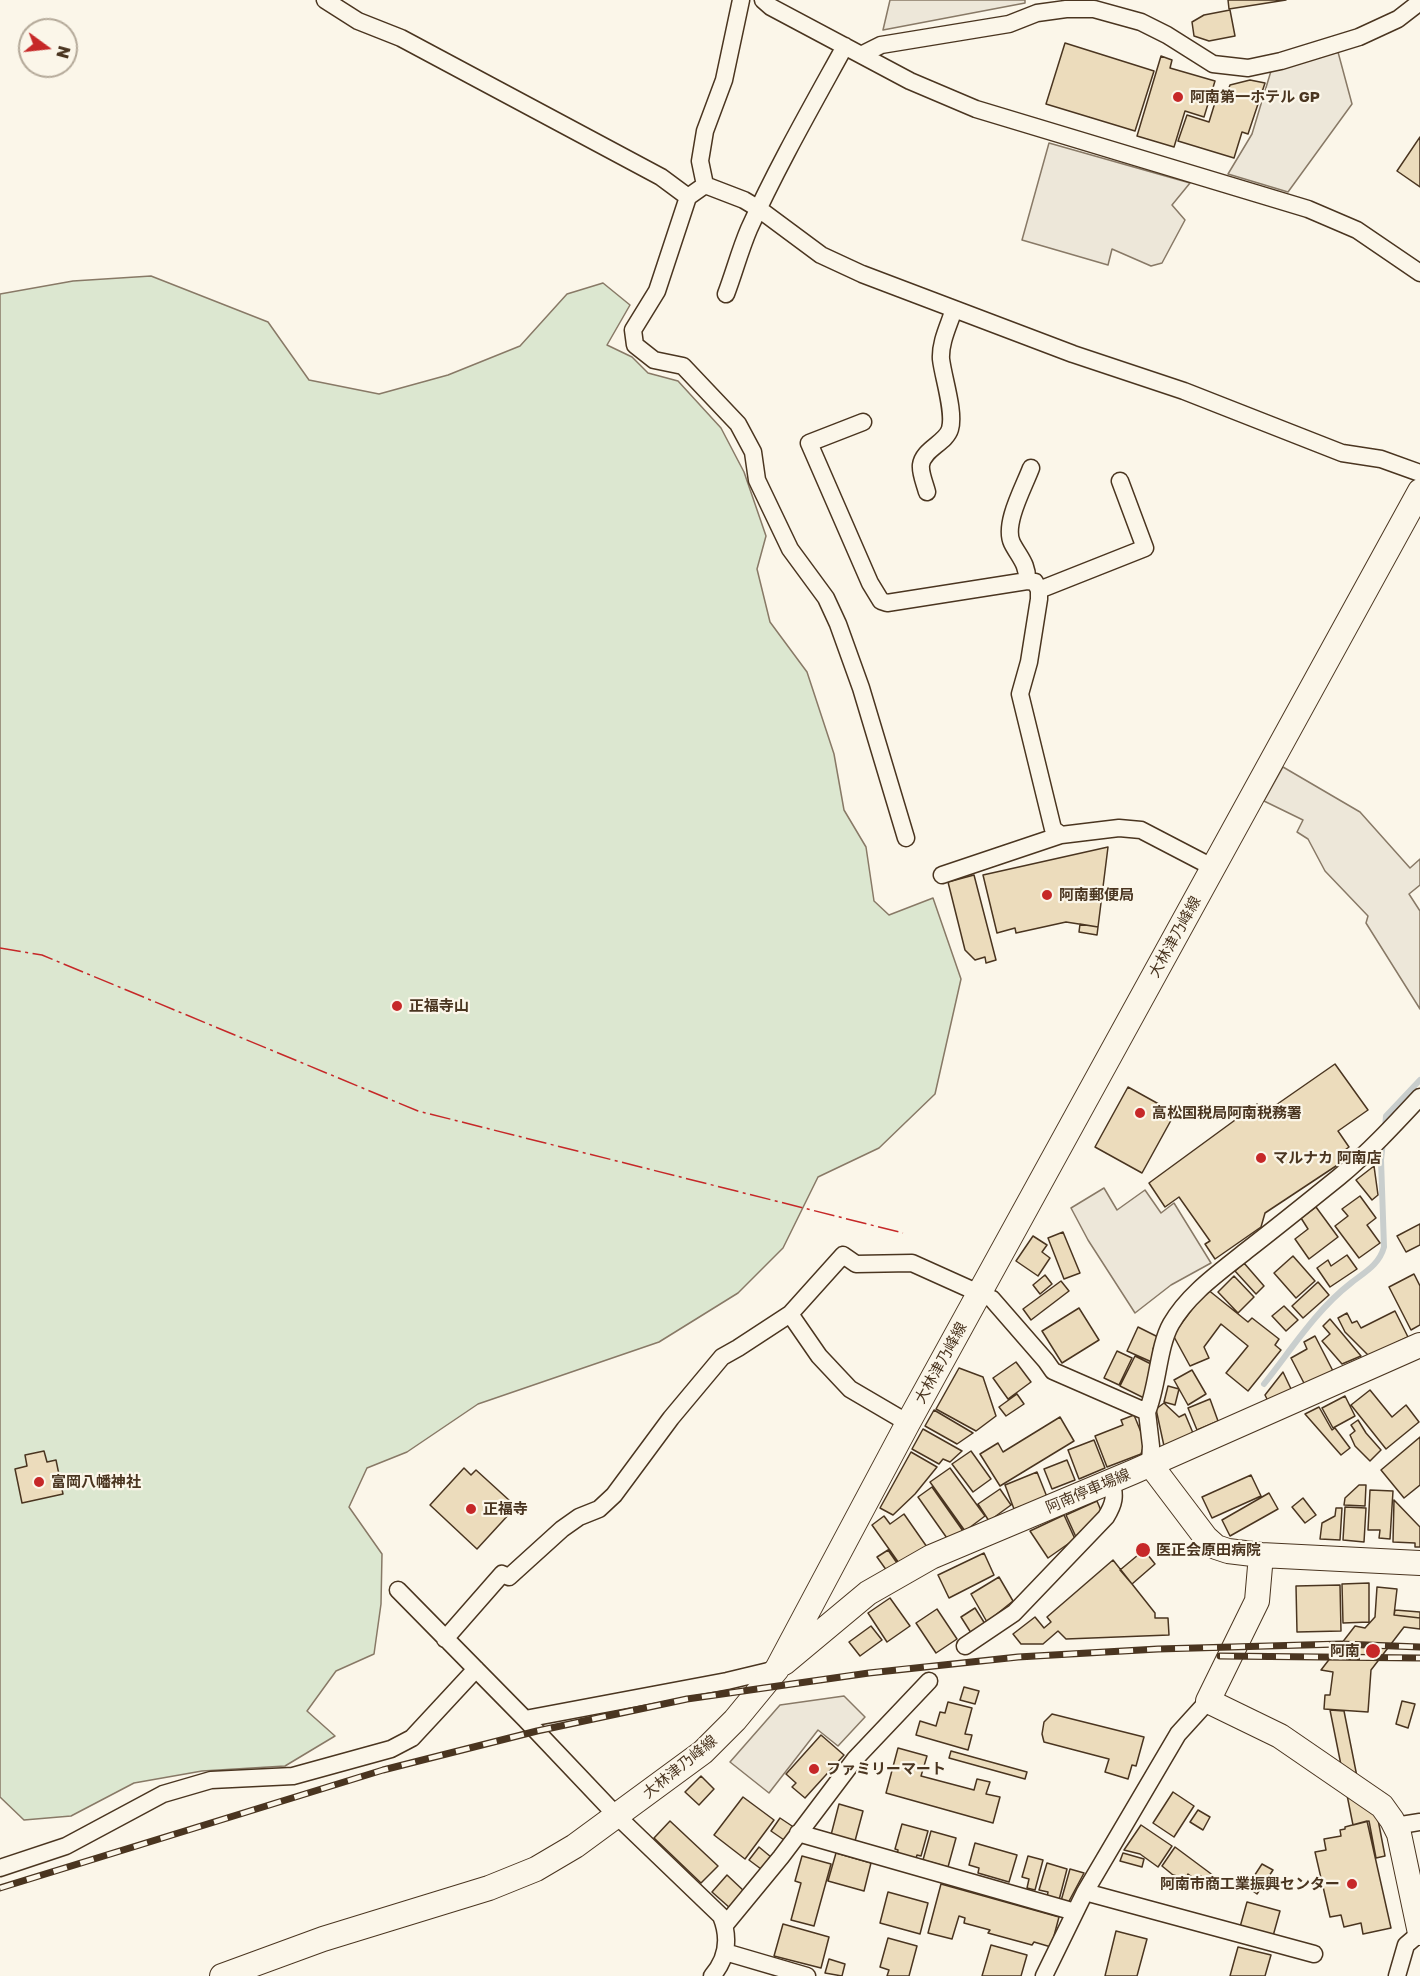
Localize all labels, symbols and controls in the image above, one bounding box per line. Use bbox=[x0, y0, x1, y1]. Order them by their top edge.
north arrow bbox=[18, 18, 78, 78]
text: N bbox=[52, 44, 75, 61]
place label: 阿南第一ホテル GP bbox=[1190, 88, 1320, 106]
marker: 阿南第一ホテル GP bbox=[1171, 90, 1185, 104]
place label: 阿南郵便局 bbox=[1059, 886, 1134, 904]
marker: 阿南郵便局 bbox=[1040, 888, 1054, 902]
street label: 大林津乃峰線 bbox=[1145, 893, 1205, 981]
place label: 正福寺山 bbox=[409, 997, 469, 1015]
marker: 正福寺山 bbox=[390, 999, 404, 1013]
place label: 高松国税局阿南税務署 bbox=[1152, 1104, 1302, 1122]
marker: 高松国税局阿南税務署 bbox=[1133, 1106, 1147, 1120]
place label: マルナカ 阿南店 bbox=[1273, 1149, 1382, 1167]
marker: マルナカ 阿南店 bbox=[1254, 1151, 1268, 1165]
street label: 大林津乃峰線 bbox=[911, 1319, 971, 1407]
street label: 阿南停車場線 bbox=[1043, 1465, 1133, 1517]
place label: 富岡八幡神社 bbox=[51, 1473, 141, 1491]
marker: 富岡八幡神社 bbox=[32, 1475, 46, 1489]
place label: 正福寺 bbox=[483, 1500, 528, 1518]
marker: 正福寺 bbox=[464, 1502, 478, 1516]
marker: 医正会原田病院 bbox=[1134, 1541, 1152, 1559]
place label: 医正会原田病院 bbox=[1156, 1541, 1261, 1559]
place label: 阿南 bbox=[1330, 1642, 1360, 1660]
marker: 阿南 bbox=[1364, 1642, 1382, 1660]
street label: 大林津乃峰線 bbox=[639, 1732, 721, 1802]
place label: ファミリーマート bbox=[826, 1760, 946, 1778]
marker: ファミリーマート bbox=[807, 1762, 821, 1776]
place label: 阿南市商工業振興センター bbox=[1160, 1875, 1340, 1893]
marker: 阿南市商工業振興センター bbox=[1345, 1877, 1359, 1891]

